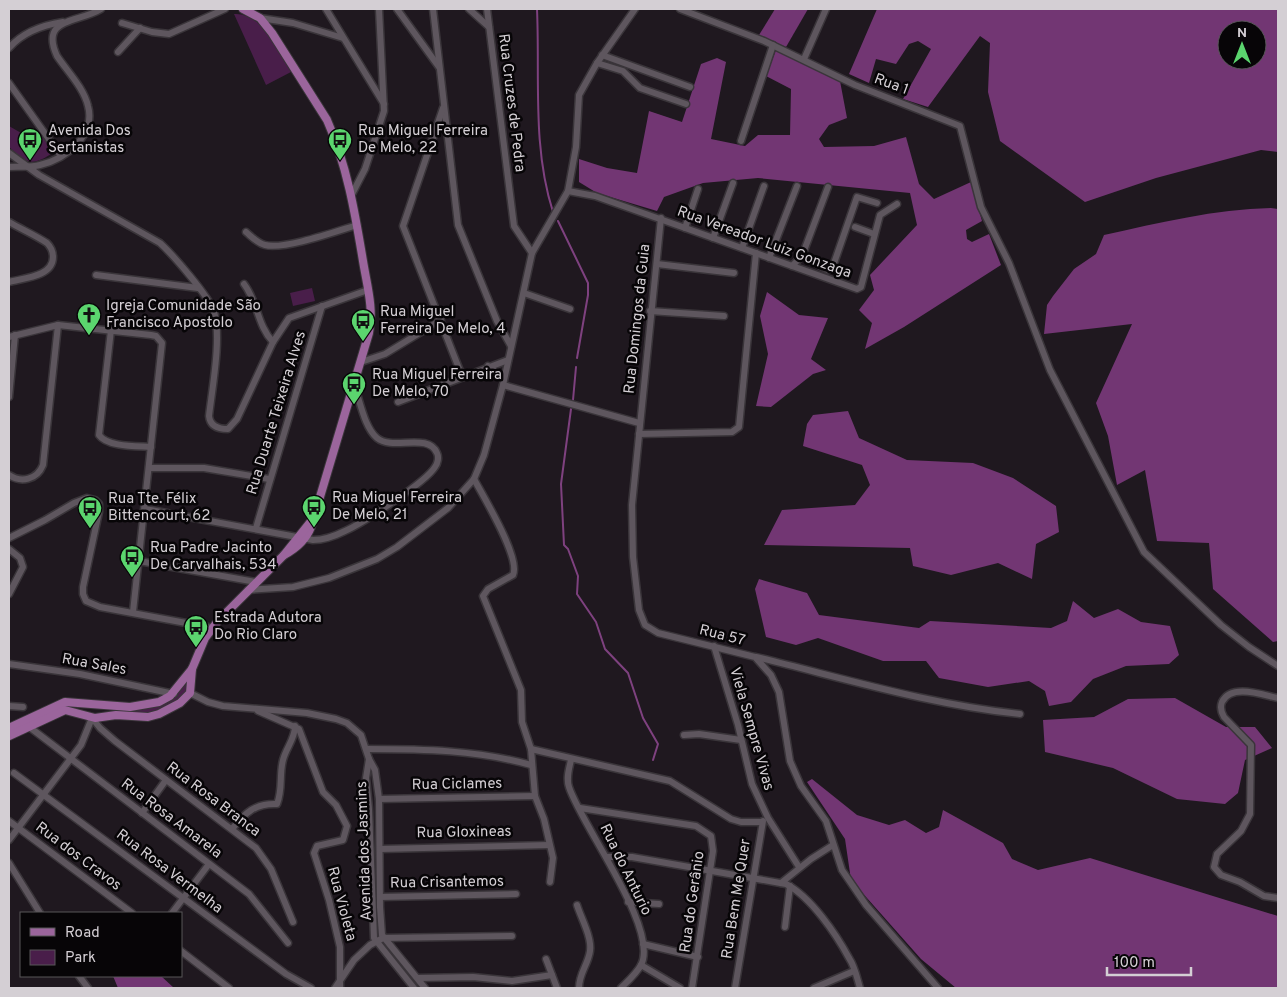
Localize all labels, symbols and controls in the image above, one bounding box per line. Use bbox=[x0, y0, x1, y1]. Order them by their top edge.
north arrow bbox=[1217, 20, 1267, 70]
text: N bbox=[1237, 25, 1247, 42]
street label: Rua Cruzes de Pedra bbox=[493, 33, 529, 173]
street label: Rua 1 bbox=[871, 70, 911, 100]
place label: Avenida Dos Sertanistas bbox=[48, 122, 131, 158]
place label: Rua Miguel Ferreira De Melo, 22 bbox=[358, 122, 488, 158]
bus stop icon: Avenida Dos Sertanistas bbox=[17, 127, 43, 161]
bus stop icon: Rua Miguel Ferreira De Melo, 22 bbox=[327, 127, 353, 161]
street label: Rua Vereador Luiz Gonzaga bbox=[674, 203, 854, 283]
street label: Rua Domingos da Guia bbox=[621, 243, 655, 395]
place label: Igreja Comunidade São Francisco Apostolo bbox=[106, 297, 261, 333]
church icon: Igreja Comunidade São Francisco Apostolo bbox=[76, 302, 102, 336]
place label: Rua Miguel Ferreira De Melo, 4 bbox=[380, 303, 506, 339]
bus stop icon: Rua Miguel Ferreira De Melo, 4 bbox=[350, 308, 376, 342]
street label: Rua Duarte Teixeira Alves bbox=[243, 329, 311, 497]
place label: Rua Miguel Ferreira De Melo, 70 bbox=[372, 366, 502, 402]
bus stop icon: Rua Miguel Ferreira De Melo, 70 bbox=[341, 371, 367, 405]
place label: Rua Miguel Ferreira De Melo, 21 bbox=[332, 489, 462, 525]
place label: Rua Tte. Félix Bittencourt, 62 bbox=[108, 490, 211, 526]
bus stop icon: Rua Miguel Ferreira De Melo, 21 bbox=[301, 494, 327, 528]
bus stop icon: Rua Tte. Félix Bittencourt, 62 bbox=[77, 495, 103, 529]
place label: Rua Padre Jacinto De Carvalhais, 534 bbox=[150, 539, 276, 575]
bus stop icon: Rua Padre Jacinto De Carvalhais, 534 bbox=[119, 544, 145, 578]
place label: Estrada Adutora Do Rio Claro bbox=[214, 609, 322, 645]
bus stop icon: Estrada Adutora Do Rio Claro bbox=[183, 614, 209, 648]
street label: Rua 57 bbox=[697, 621, 747, 651]
street label: Rua Sales bbox=[60, 650, 128, 680]
street label: Viela Sempre Vivas bbox=[724, 665, 778, 793]
street label: Rua Rosa Branca bbox=[162, 758, 264, 842]
street label: Rua Rosa Amarela bbox=[117, 775, 225, 863]
street label: Rua Ciclames bbox=[412, 775, 502, 795]
street label: Avenida dos Jasmins bbox=[353, 781, 377, 921]
street label: Rua dos Cravos bbox=[31, 818, 125, 896]
street label: Rua do Anturio bbox=[595, 821, 655, 919]
street label: Rua Gloxineas bbox=[416, 823, 512, 843]
street label: Rua Rosa Vermelha bbox=[112, 826, 226, 918]
street label: Rua Bem Me Quer bbox=[718, 837, 756, 960]
street label: Rua do Gerânio bbox=[676, 850, 710, 954]
street label: Rua Violeta bbox=[322, 865, 360, 943]
street label: Rua Crisantemos bbox=[390, 873, 504, 893]
legend bbox=[20, 912, 182, 977]
text: Road bbox=[65, 924, 100, 943]
scale bar bbox=[1107, 944, 1191, 976]
text: Park bbox=[65, 949, 96, 968]
text: 100 m bbox=[1114, 954, 1155, 973]

